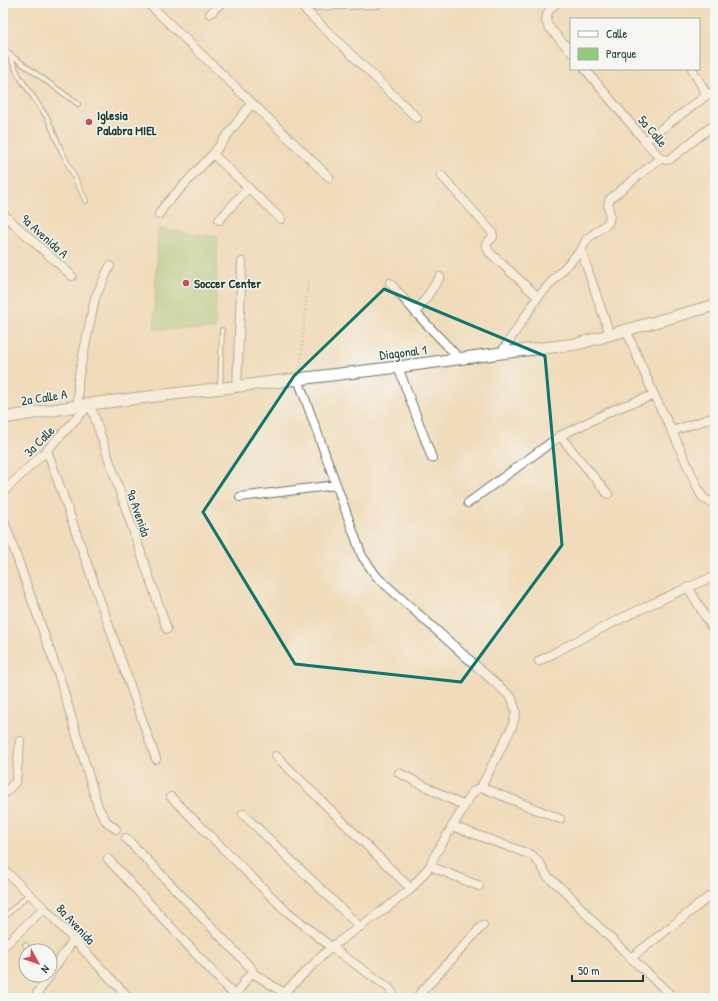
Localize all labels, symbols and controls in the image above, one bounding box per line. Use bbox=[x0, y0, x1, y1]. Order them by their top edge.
legend bbox=[570, 18, 700, 70]
text: Calle bbox=[606, 25, 627, 42]
text: Parque bbox=[606, 45, 636, 62]
place label: Iglesia Palabra MIEL bbox=[97, 106, 157, 139]
street label: 5a Calle bbox=[634, 111, 672, 151]
marker: Iglesia Palabra MIEL bbox=[84, 117, 94, 127]
street label: 9a Avenida A bbox=[17, 210, 73, 262]
place label: Soccer Center bbox=[194, 274, 262, 292]
marker: Soccer Center bbox=[181, 278, 191, 288]
street label: Diagonal 1 bbox=[378, 340, 428, 364]
street label: 2a Calle A bbox=[20, 384, 69, 410]
street label: 3a Calle bbox=[20, 421, 58, 461]
street label: 9a Avenida bbox=[123, 487, 155, 539]
street label: 8a Avenida bbox=[53, 900, 99, 948]
north arrow bbox=[18, 943, 58, 983]
scale bar bbox=[572, 957, 643, 983]
text: 50 m bbox=[578, 962, 599, 979]
text: N bbox=[38, 963, 53, 976]

